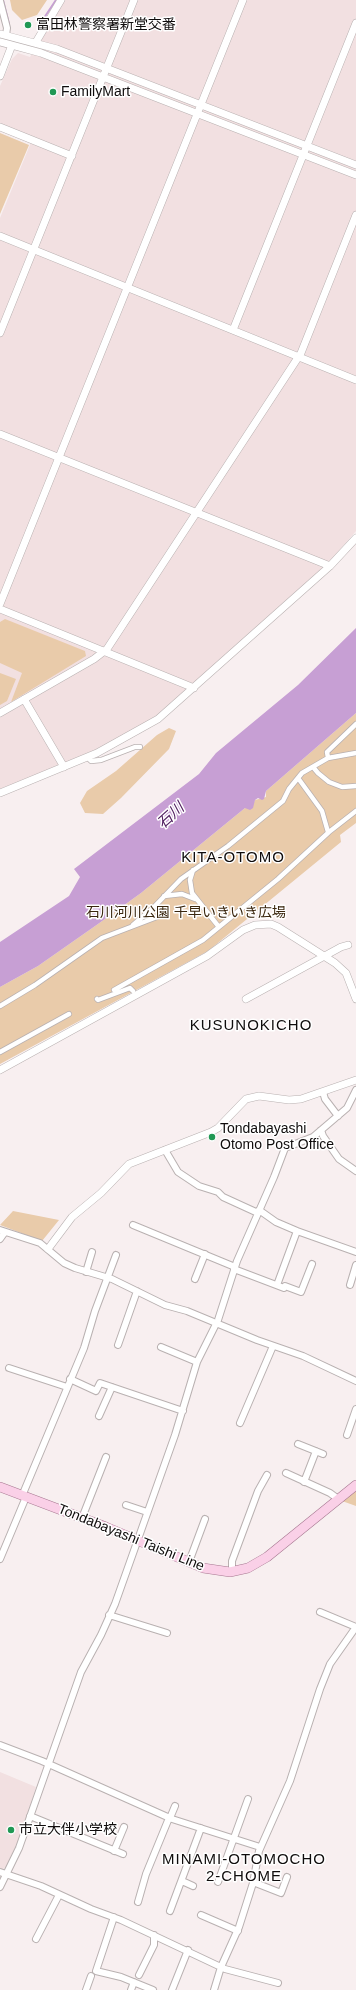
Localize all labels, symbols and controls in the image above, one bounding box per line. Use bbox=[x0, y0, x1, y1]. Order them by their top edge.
place label: 富田林警察署新堂交番 bbox=[36, 17, 176, 33]
marker: 富田林警察署新堂交番 bbox=[23, 20, 33, 30]
place label: FamilyMart bbox=[61, 84, 130, 100]
marker: FamilyMart bbox=[48, 87, 58, 97]
water label: 石川 bbox=[154, 799, 188, 833]
district label: KITA-OTOMO bbox=[181, 849, 285, 867]
park label: 石川河川公園 千早いきいき広場 bbox=[86, 905, 286, 921]
district label: KUSUNOKICHO bbox=[190, 1017, 312, 1035]
place label: Tondabayashi Otomo Post Office bbox=[220, 1121, 334, 1154]
marker: Tondabayashi Otomo Post Office bbox=[207, 1132, 217, 1142]
street label: Tondabayashi Taishi Line bbox=[55, 1501, 207, 1575]
place label: 市立大伴小学校 bbox=[19, 1822, 117, 1838]
marker: 市立大伴小学校 bbox=[6, 1825, 16, 1835]
district label: MINAMI-OTOMOCHO 2-CHOME bbox=[162, 1851, 326, 1886]

